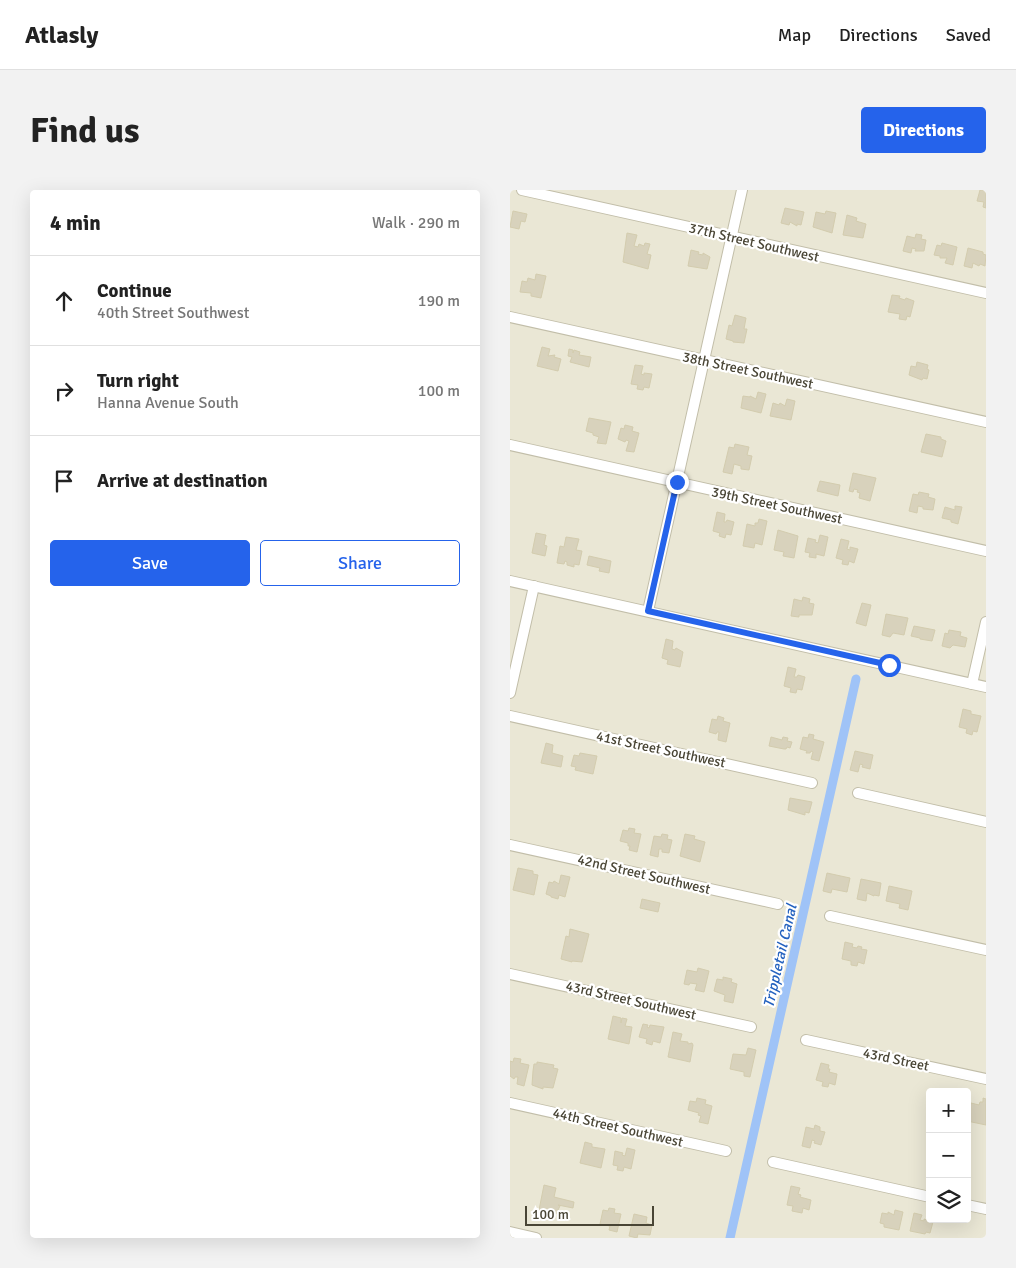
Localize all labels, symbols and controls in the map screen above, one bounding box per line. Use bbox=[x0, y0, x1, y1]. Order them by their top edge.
text: Atlasly bbox=[25, 20, 98, 50]
text: Map bbox=[778, 24, 811, 46]
text: Directions bbox=[839, 24, 918, 46]
text: Saved bbox=[946, 24, 991, 46]
button: Directions bbox=[861, 107, 986, 153]
text: Find us bbox=[30, 109, 140, 152]
text: 4 min bbox=[50, 210, 101, 236]
text: Walk · 290 m bbox=[372, 213, 460, 233]
street label: 37th Street Southwest bbox=[687, 219, 821, 266]
text: Continue bbox=[97, 279, 172, 303]
icon: ahead bbox=[50, 287, 78, 315]
text: 190 m bbox=[418, 291, 460, 311]
text: 40th Street Southwest bbox=[97, 303, 249, 323]
street label: 38th Street Southwest bbox=[681, 348, 815, 393]
text: Turn right bbox=[97, 369, 179, 393]
icon: right bbox=[50, 377, 78, 405]
text: 100 m bbox=[418, 381, 460, 401]
text: Hanna Avenue South bbox=[97, 393, 239, 413]
icon: arrive bbox=[50, 467, 78, 495]
text: Arrive at destination bbox=[97, 469, 268, 493]
route end bbox=[666, 471, 689, 494]
street label: 39th Street Southwest bbox=[710, 483, 844, 528]
button: Save bbox=[50, 540, 250, 586]
button: Share bbox=[260, 540, 460, 586]
route start bbox=[878, 654, 901, 677]
street label: 41st Street Southwest bbox=[595, 727, 727, 772]
street label: 42nd Street Southwest bbox=[576, 851, 712, 898]
water label: Trippletail Canal bbox=[759, 901, 801, 1009]
street label: 43rd Street Southwest bbox=[564, 977, 698, 1024]
street label: 43rd Street bbox=[861, 1044, 931, 1075]
map controls bbox=[926, 1088, 971, 1223]
button: + bbox=[926, 1088, 971, 1133]
street label: 44th Street Southwest bbox=[551, 1104, 685, 1151]
button: − bbox=[926, 1133, 971, 1178]
button: layers bbox=[926, 1178, 971, 1223]
scale bar bbox=[525, 1203, 654, 1226]
text: 100 m bbox=[532, 1206, 569, 1223]

